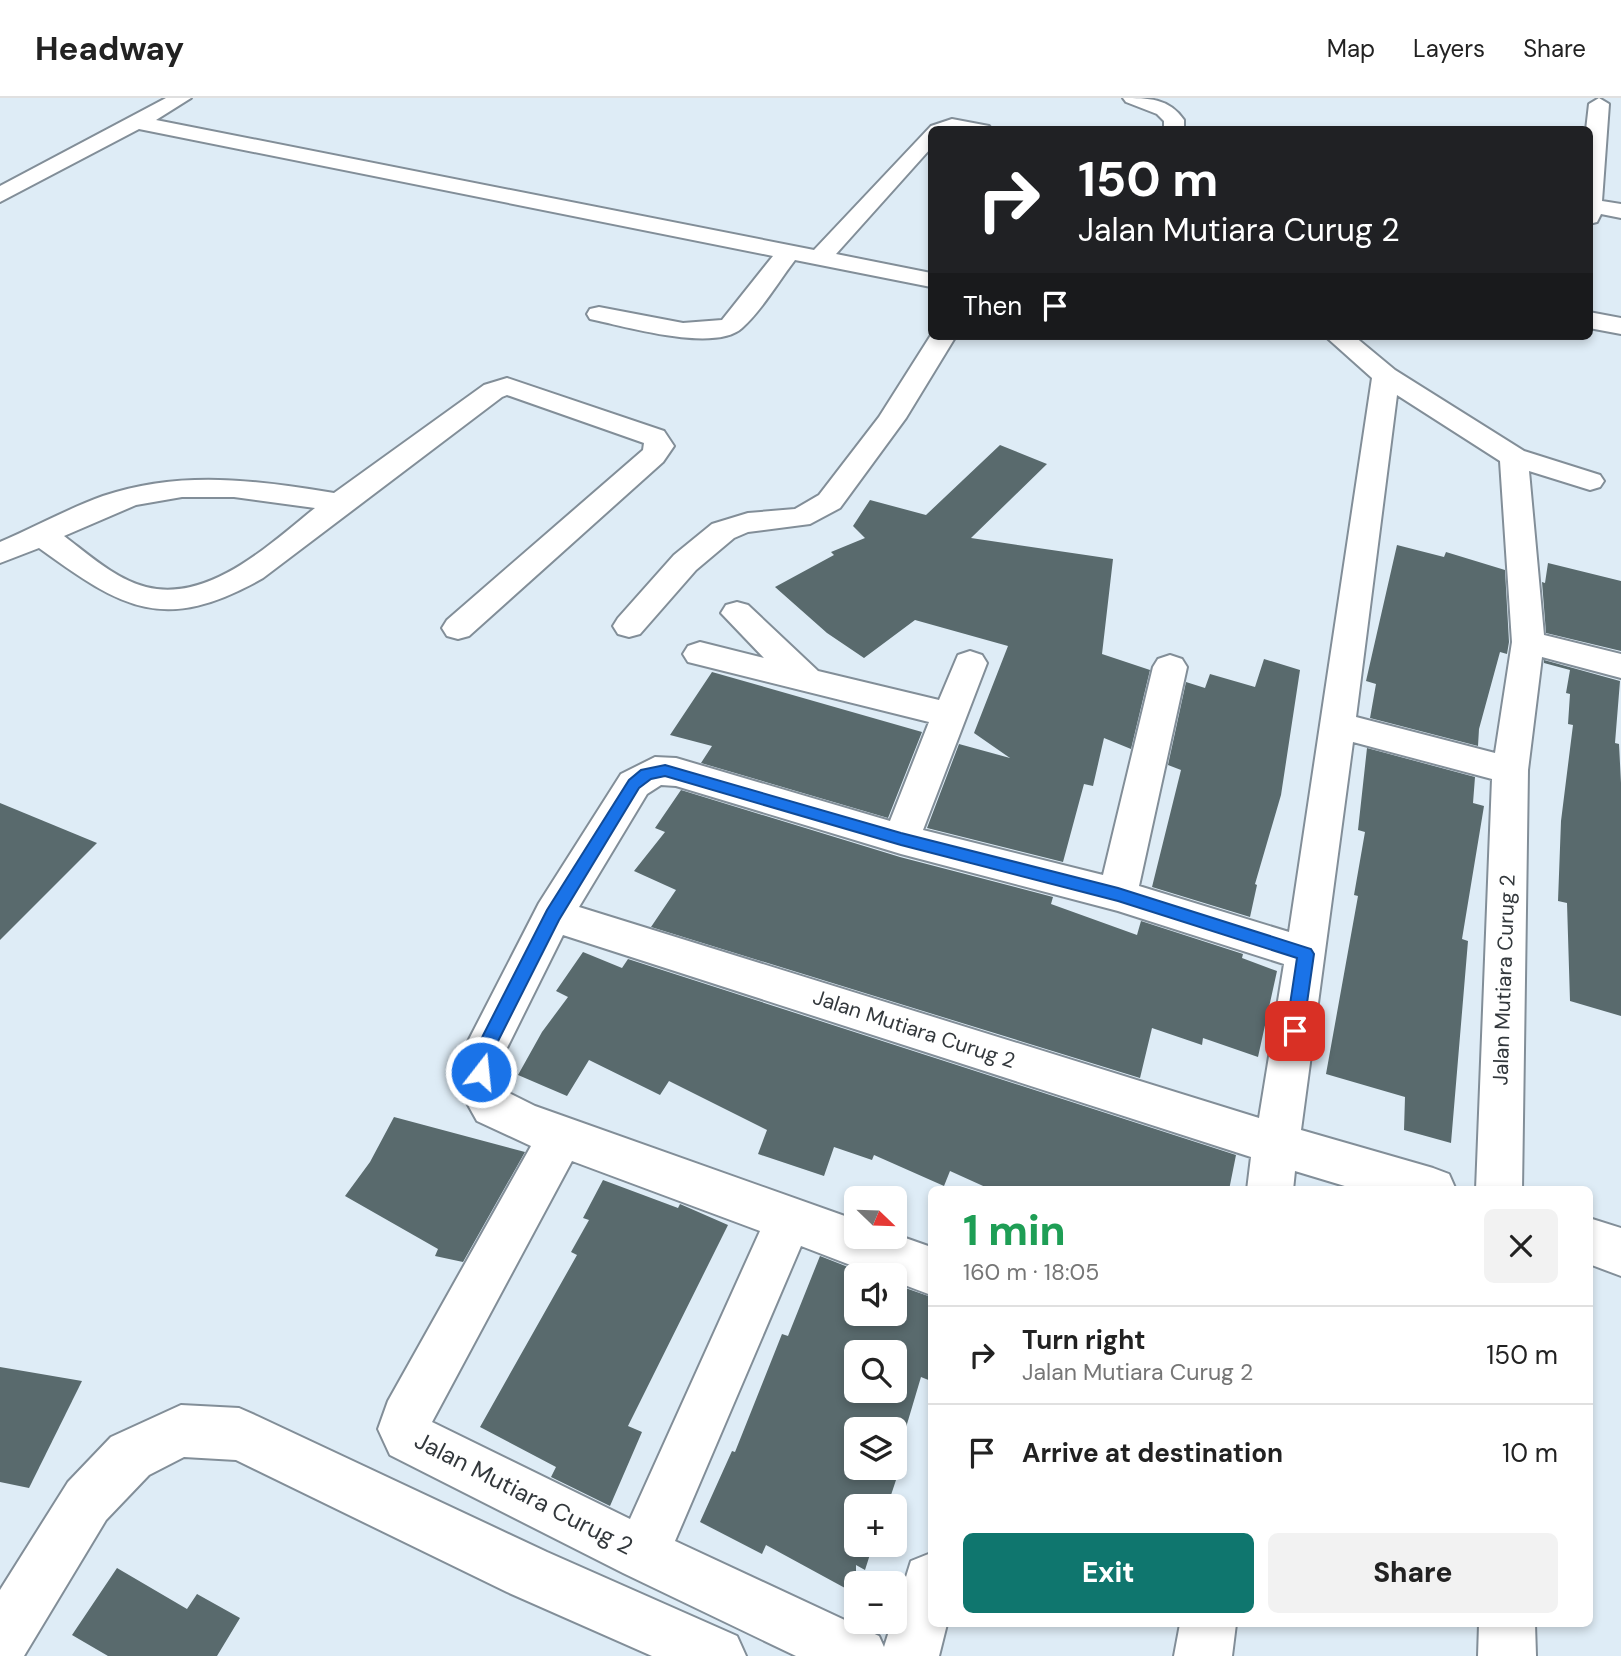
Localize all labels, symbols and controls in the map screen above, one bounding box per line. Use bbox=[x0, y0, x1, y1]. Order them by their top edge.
text: Headway bbox=[35, 27, 184, 70]
text: Map bbox=[1327, 33, 1375, 64]
text: Layers bbox=[1413, 33, 1485, 64]
text: Share bbox=[1523, 33, 1586, 64]
text: 150 m bbox=[1078, 147, 1218, 211]
icon: right bbox=[963, 154, 1054, 245]
text: Jalan Mutiara Curug 2 bbox=[1078, 209, 1400, 251]
icon: arrive bbox=[1036, 287, 1074, 325]
text: Then bbox=[963, 289, 1022, 323]
street label: Jalan Mutiara Curug 2 bbox=[1486, 874, 1522, 1086]
street label: Jalan Mutiara Curug 2 bbox=[809, 983, 1019, 1075]
pin bbox=[1265, 1001, 1325, 1061]
icon: arrive bbox=[1276, 1012, 1314, 1050]
position arrow bbox=[444, 1035, 518, 1109]
north arrow bbox=[844, 1186, 906, 1250]
map controls bbox=[844, 1186, 907, 1634]
text: 1 min bbox=[963, 1203, 1066, 1258]
button: close bbox=[1484, 1209, 1558, 1283]
text: 160 m · 18:05 bbox=[963, 1257, 1099, 1287]
button: sound bbox=[844, 1263, 907, 1326]
text: Turn right bbox=[1022, 1323, 1146, 1357]
icon: right bbox=[963, 1336, 1001, 1374]
text: 150 m bbox=[1486, 1338, 1558, 1372]
button: search bbox=[844, 1340, 907, 1403]
text: Jalan Mutiara Curug 2 bbox=[1022, 1357, 1253, 1387]
button: layers bbox=[844, 1417, 907, 1480]
street label: Jalan Mutiara Curug 2 bbox=[409, 1424, 639, 1562]
icon: arrive bbox=[963, 1434, 1001, 1472]
text: Arrive at destination bbox=[1022, 1436, 1283, 1470]
text: 10 m bbox=[1502, 1436, 1558, 1470]
button: + bbox=[844, 1494, 907, 1557]
button: Exit bbox=[963, 1533, 1254, 1613]
button: Share bbox=[1268, 1533, 1558, 1613]
button: − bbox=[844, 1571, 907, 1634]

